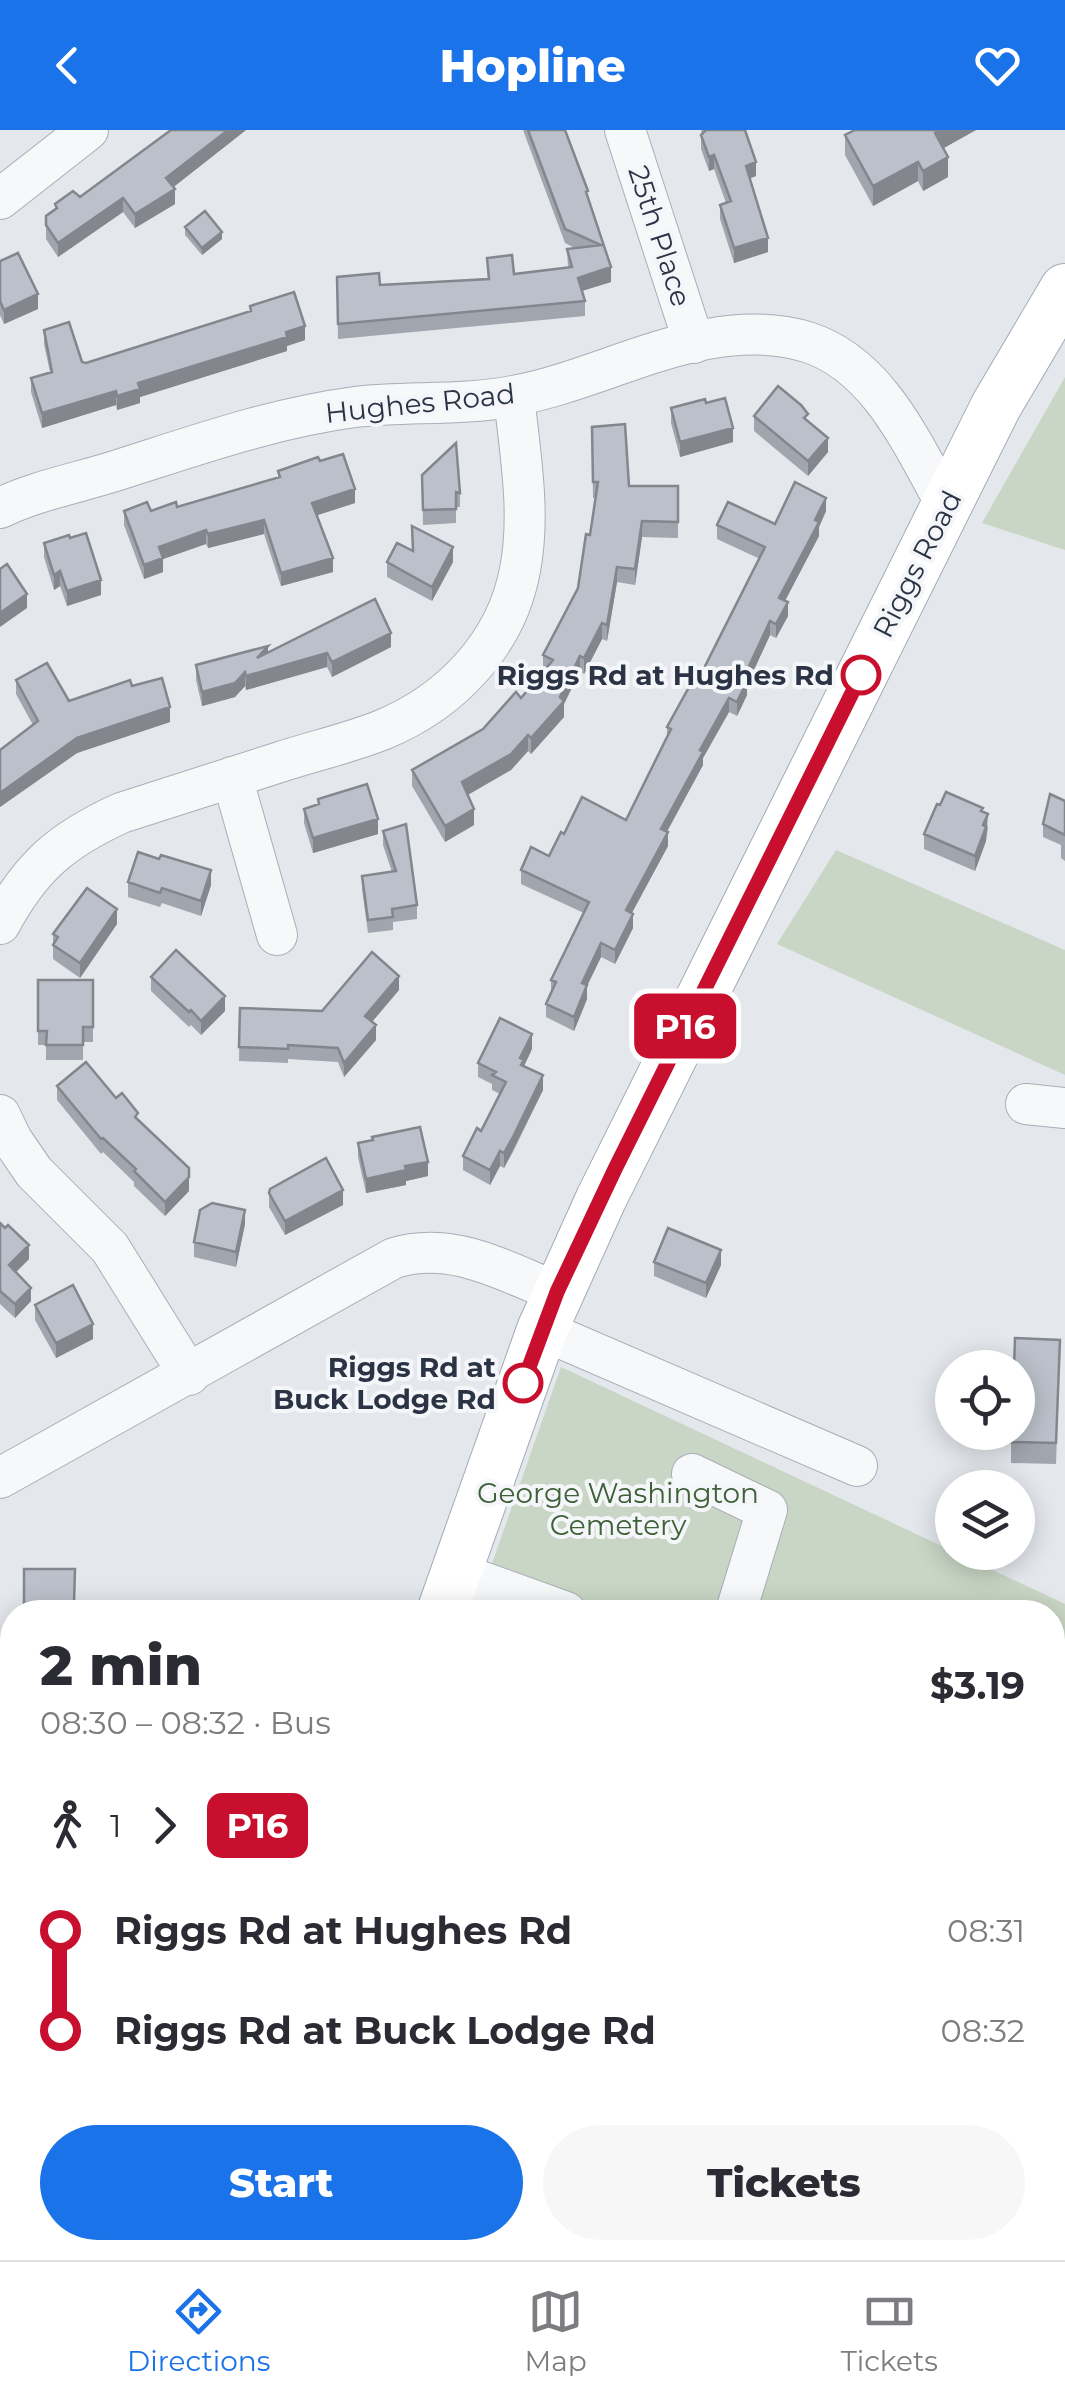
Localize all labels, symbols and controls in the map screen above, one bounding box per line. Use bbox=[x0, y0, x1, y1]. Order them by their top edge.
icon: back bbox=[40, 38, 95, 93]
text: Hopline bbox=[439, 38, 626, 93]
icon: heart bbox=[970, 38, 1025, 93]
street label: 25th Place bbox=[621, 161, 699, 311]
street label: Hughes Road bbox=[323, 376, 517, 430]
street label: Riggs Road bbox=[865, 485, 969, 643]
marker: Riggs Rd at Hughes Rd bbox=[842, 656, 880, 694]
place label: Riggs Rd at Hughes Rd bbox=[496, 658, 834, 692]
line badge: P16 bbox=[628, 994, 742, 1058]
text: P16 bbox=[654, 1005, 716, 1048]
place label: Riggs Rd at Buck Lodge Rd bbox=[273, 1350, 496, 1416]
map controls bbox=[935, 1350, 1035, 1570]
button: locate bbox=[935, 1350, 1035, 1450]
marker: Riggs Rd at Buck Lodge Rd bbox=[504, 1364, 542, 1402]
button: layers bbox=[935, 1470, 1035, 1570]
park label: George Washington Cemetery bbox=[477, 1476, 759, 1542]
text: 2 min bbox=[40, 1632, 202, 1699]
text: $3.19 bbox=[930, 1662, 1025, 1709]
text: 08:30 – 08:32 · Bus bbox=[40, 1703, 331, 1742]
icon: walk bbox=[40, 1798, 95, 1853]
icon: forward bbox=[137, 1798, 192, 1853]
text: P16 bbox=[227, 1804, 288, 1847]
text: 1 bbox=[110, 1806, 122, 1845]
text: Riggs Rd at Hughes Rd bbox=[114, 1907, 572, 1954]
text: 08:31 bbox=[947, 1911, 1025, 1950]
text: Riggs Rd at Buck Lodge Rd bbox=[114, 2007, 656, 2054]
text: 08:32 bbox=[941, 2011, 1025, 2050]
button: Start bbox=[40, 2125, 523, 2240]
button: Tickets bbox=[543, 2125, 1025, 2240]
tab: Directions bbox=[127, 2284, 270, 2378]
tab: Map bbox=[524, 2284, 587, 2378]
tab: Tickets bbox=[841, 2284, 938, 2378]

